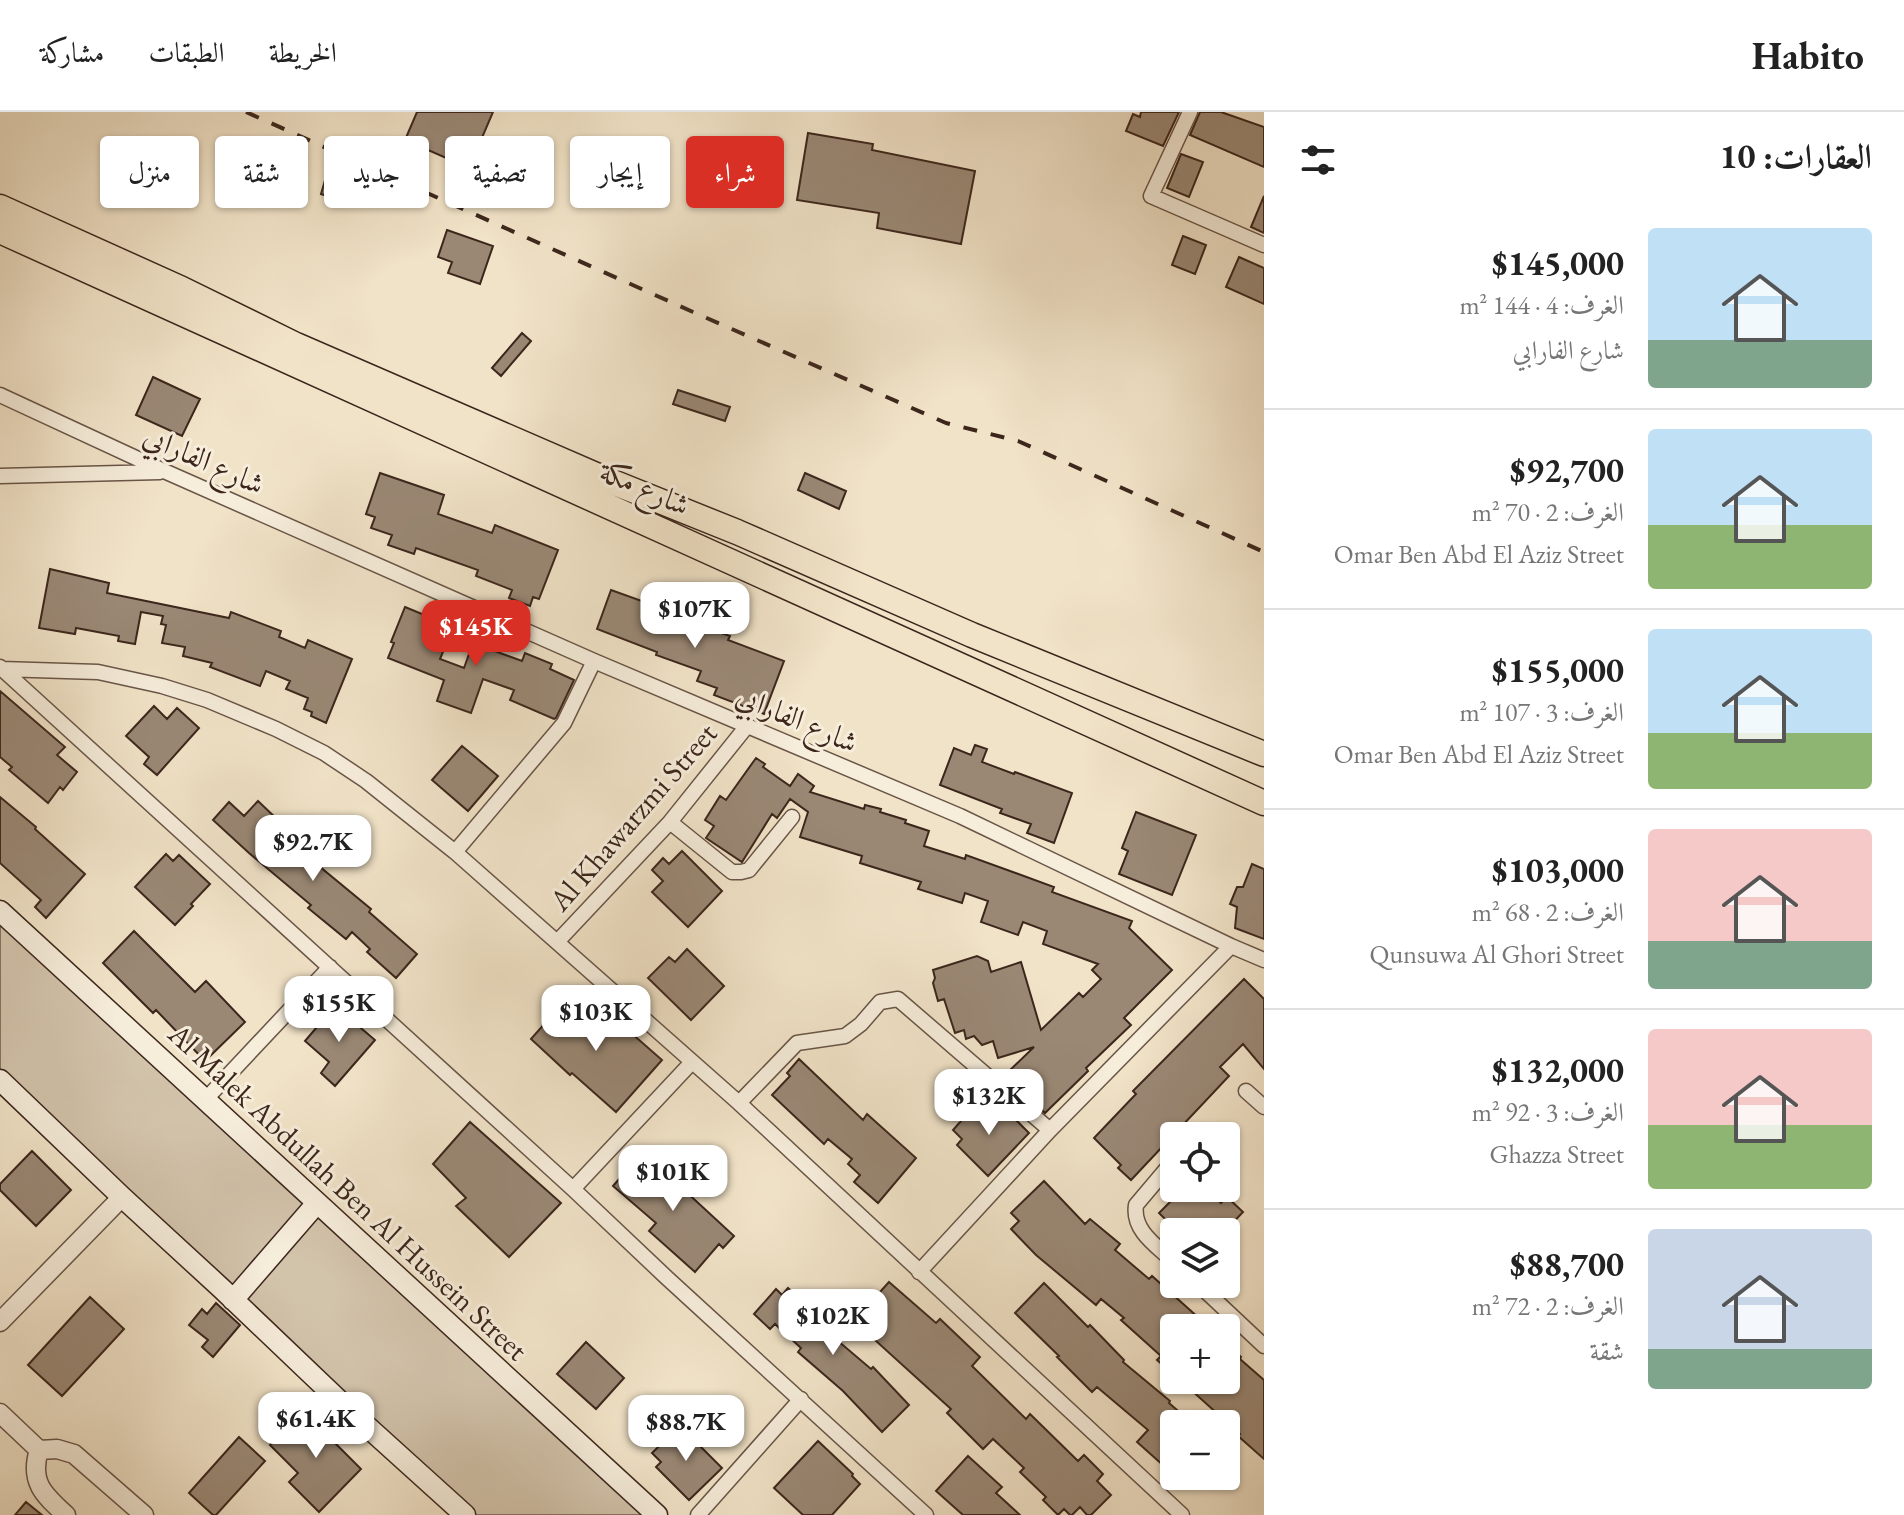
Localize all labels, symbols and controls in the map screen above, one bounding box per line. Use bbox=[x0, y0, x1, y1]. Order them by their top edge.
text: Habito bbox=[1752, 31, 1864, 80]
text: مشاركة bbox=[40, 34, 104, 70]
text: الطبقات bbox=[148, 34, 225, 70]
text: الخريطة bbox=[269, 34, 337, 70]
text: العقارات: 10 bbox=[1720, 134, 1872, 178]
chip: منزل bbox=[100, 136, 199, 208]
chip: شقة bbox=[215, 136, 308, 208]
chip: جديد bbox=[324, 136, 429, 208]
chip: تصفية bbox=[445, 136, 554, 208]
chip: إيجار bbox=[570, 136, 670, 208]
chip: شراء bbox=[686, 136, 784, 208]
icon: filters bbox=[1296, 138, 1340, 182]
text: $145,000 bbox=[1492, 241, 1624, 285]
icon: home bbox=[1712, 260, 1808, 356]
text: الغرف: 4 · 144 m² bbox=[1459, 288, 1624, 322]
text: شارع الفارابي bbox=[1513, 333, 1624, 367]
street label: شارع الفارابي bbox=[135, 416, 271, 509]
text: $92,700 bbox=[1510, 448, 1624, 492]
street label: شارع مكة bbox=[590, 450, 696, 530]
icon: home bbox=[1712, 461, 1808, 557]
text: الغرف: 2 · 70 m² bbox=[1472, 495, 1624, 529]
text: Omar Ben Abd El Aziz Street bbox=[1334, 537, 1624, 571]
pin: $107K bbox=[639, 582, 751, 650]
text: $107K bbox=[658, 591, 732, 625]
pin: $145K bbox=[420, 600, 532, 668]
text: $145K bbox=[439, 609, 513, 643]
text: $155,000 bbox=[1492, 648, 1624, 692]
icon: home bbox=[1712, 661, 1808, 757]
street label: شارع الفارابي bbox=[728, 675, 864, 767]
text: الغرف: 3 · 107 m² bbox=[1459, 695, 1624, 729]
street label: Al Khawarzmi Street bbox=[539, 714, 726, 920]
text: Omar Ben Abd El Aziz Street bbox=[1334, 737, 1624, 771]
pin: $92.7K bbox=[248, 815, 378, 883]
text: $92.7K bbox=[273, 824, 353, 858]
text: $103,000 bbox=[1492, 848, 1624, 892]
icon: home bbox=[1712, 861, 1808, 957]
text: الغرف: 2 · 68 m² bbox=[1472, 895, 1624, 929]
text: Qunsuwa Al Ghori Street bbox=[1370, 937, 1624, 971]
pin: $155K bbox=[283, 976, 395, 1044]
text: $155K bbox=[302, 985, 376, 1019]
pin: $103K bbox=[540, 985, 652, 1053]
text: $103K bbox=[559, 994, 633, 1028]
street label: Al Malek Abdullah Ben Al Hussein Street bbox=[160, 1014, 537, 1369]
text: $132,000 bbox=[1492, 1048, 1624, 1092]
icon: home bbox=[1712, 1061, 1808, 1157]
pin: $132K bbox=[933, 1069, 1045, 1137]
text: $132K bbox=[952, 1078, 1026, 1112]
text: الغرف: 3 · 92 m² bbox=[1472, 1095, 1624, 1129]
map controls bbox=[1160, 1122, 1240, 1490]
button: locate bbox=[1160, 1122, 1240, 1202]
text: Ghazza Street bbox=[1490, 1137, 1624, 1171]
pin: $101K bbox=[617, 1145, 729, 1213]
text: $101K bbox=[636, 1154, 710, 1188]
button: layers bbox=[1160, 1218, 1240, 1298]
text: $88,700 bbox=[1510, 1242, 1624, 1286]
icon: home bbox=[1712, 1261, 1808, 1357]
pin: $102K bbox=[777, 1289, 889, 1357]
text: الغرف: 2 · 72 m² bbox=[1472, 1289, 1624, 1323]
text: $102K bbox=[796, 1298, 870, 1332]
button: + bbox=[1160, 1314, 1240, 1394]
text: شقة bbox=[1590, 1334, 1624, 1368]
pin: $61.4K bbox=[251, 1392, 381, 1460]
pin: $88.7K bbox=[621, 1395, 751, 1463]
text: $61.4K bbox=[276, 1401, 356, 1435]
text: $88.7K bbox=[646, 1404, 726, 1438]
button: − bbox=[1160, 1410, 1240, 1490]

